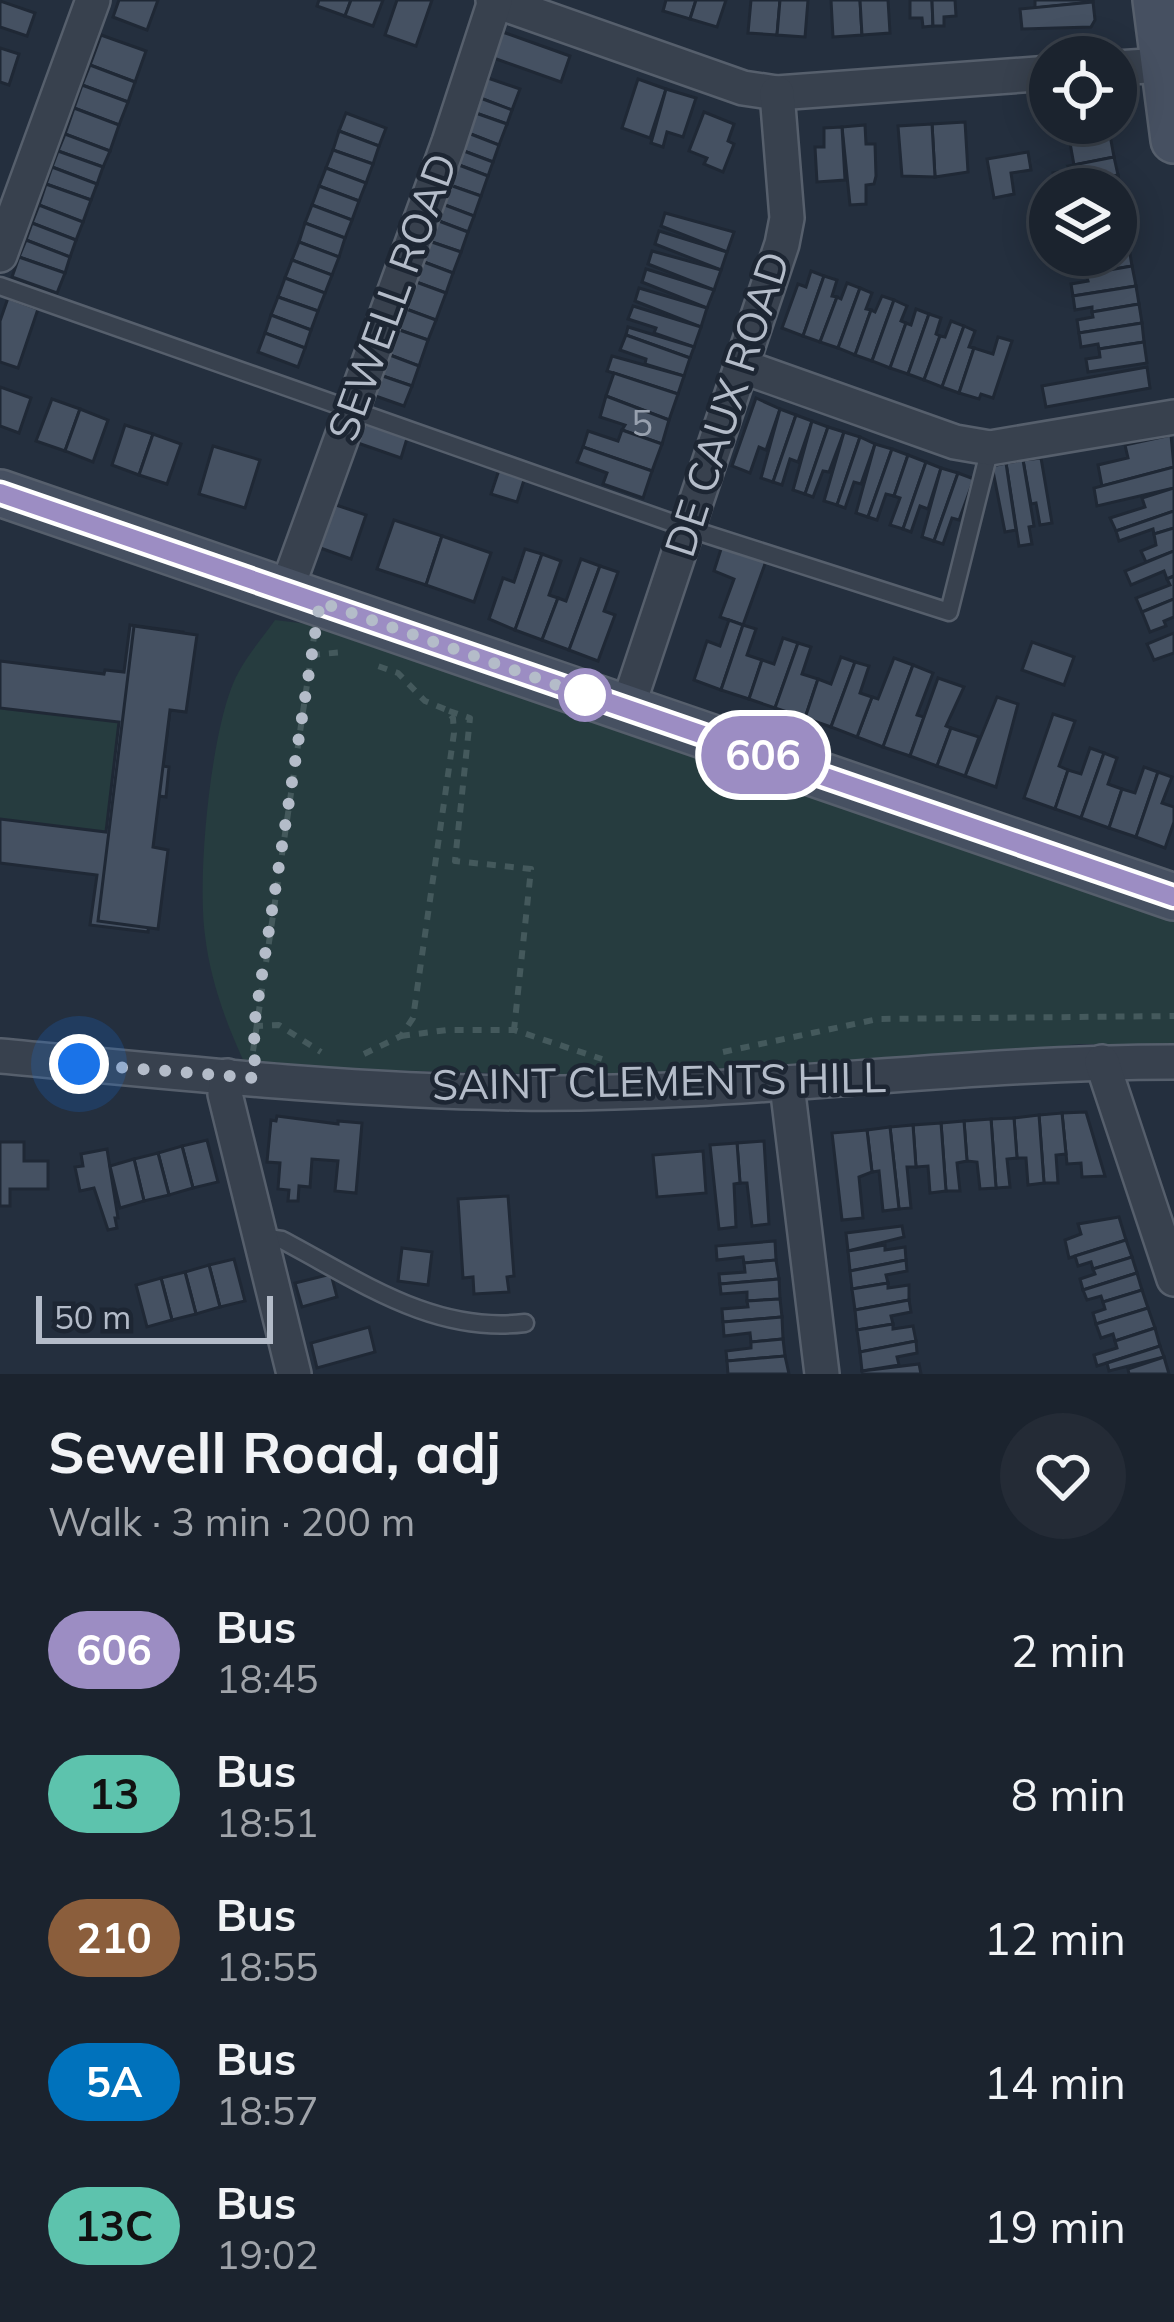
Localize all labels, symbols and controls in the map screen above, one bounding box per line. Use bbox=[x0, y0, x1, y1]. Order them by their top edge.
map controls bbox=[1029, 36, 1137, 276]
button: locate bbox=[1029, 36, 1137, 144]
street label: SEWELL ROAD bbox=[315, 146, 468, 448]
button: layers bbox=[1029, 168, 1137, 276]
street label: DE CAUX ROAD bbox=[652, 245, 801, 563]
house number: 5 bbox=[631, 400, 653, 445]
unlabelled marker bbox=[560, 670, 610, 720]
line badge: 606 bbox=[694, 716, 832, 794]
text: 606 bbox=[725, 728, 801, 781]
your location bbox=[49, 1034, 109, 1094]
street label: SAINT CLEMENTS HILL bbox=[431, 1050, 887, 1111]
scale bar bbox=[36, 1290, 273, 1343]
text: 50 m bbox=[54, 1296, 131, 1337]
button: heart bbox=[1000, 1413, 1126, 1539]
text: Sewell Road, adj bbox=[48, 1416, 501, 1487]
text: Walk · 3 min · 200 m bbox=[48, 1497, 415, 1546]
text: Bus bbox=[216, 1598, 296, 1654]
text: 2 min bbox=[1011, 1622, 1126, 1678]
text: 606 bbox=[76, 1623, 152, 1676]
text: 18:45 bbox=[216, 1654, 319, 1703]
text: Bus bbox=[216, 1742, 296, 1798]
text: 8 min bbox=[1011, 1766, 1126, 1822]
text: 13 bbox=[89, 1767, 139, 1820]
text: 18:51 bbox=[216, 1798, 319, 1847]
text: Bus bbox=[216, 1886, 296, 1942]
text: 12 min bbox=[984, 1910, 1126, 1966]
text: 210 bbox=[76, 1911, 152, 1964]
text: 18:55 bbox=[216, 1942, 319, 1991]
text: Bus bbox=[216, 2030, 296, 2086]
text: 14 min bbox=[984, 2054, 1126, 2110]
text: 5A bbox=[86, 2055, 142, 2108]
text: 18:57 bbox=[216, 2086, 319, 2135]
text: Bus bbox=[216, 2174, 296, 2230]
text: 19 min bbox=[984, 2198, 1126, 2254]
text: 13C bbox=[74, 2199, 154, 2252]
text: 19:02 bbox=[216, 2230, 319, 2279]

